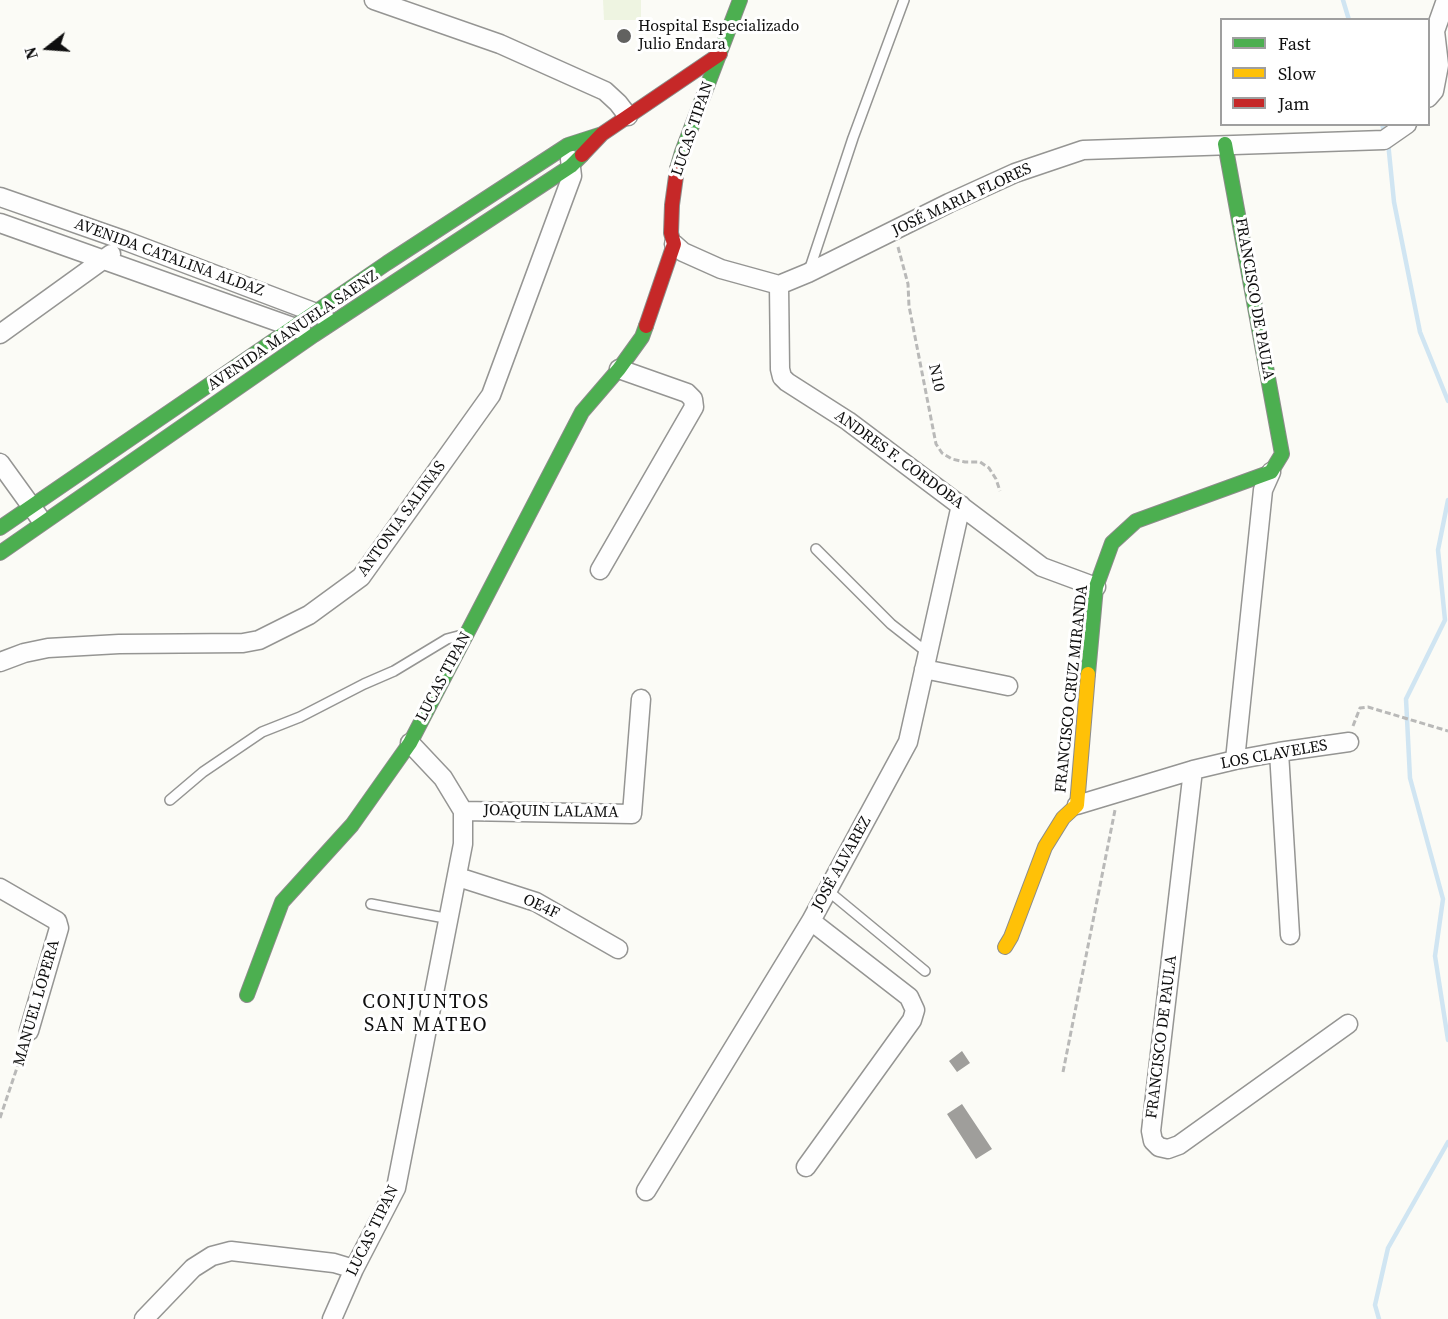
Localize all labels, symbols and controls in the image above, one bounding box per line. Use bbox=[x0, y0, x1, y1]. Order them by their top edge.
place label: Hospital Especializado Julio Endara bbox=[638, 17, 799, 55]
north arrow bbox=[18, 18, 78, 78]
legend bbox=[1220, 18, 1430, 126]
marker: Hospital Especializado Julio Endara bbox=[615, 27, 633, 45]
text: Fast bbox=[1278, 31, 1311, 56]
text: N bbox=[19, 44, 43, 62]
text: Slow bbox=[1278, 61, 1316, 86]
street label: LUCAS TIPAN bbox=[668, 79, 718, 179]
text: Jam bbox=[1278, 91, 1310, 116]
street label: JOSÉ MARIA FLORES bbox=[889, 159, 1035, 241]
street label: AVENIDA CATALINA ALDAZ bbox=[72, 215, 266, 301]
street label: FRANCISCO DE PAULA bbox=[1230, 216, 1278, 382]
street label: AVENIDA MANUELA SAENZ bbox=[204, 267, 382, 395]
street label: N10 bbox=[924, 362, 948, 394]
street label: ANDRES F. CORDOBA bbox=[831, 407, 967, 513]
street label: ANTONIA SALINAS bbox=[354, 458, 450, 580]
street label: FRANCISCO CRUZ MIRANDA bbox=[1052, 584, 1092, 794]
street label: LUCAS TIPAN bbox=[412, 629, 476, 725]
street label: LOS CLAVELES bbox=[1219, 736, 1329, 774]
street label: JOAQUIN LALAMA bbox=[483, 801, 619, 823]
street label: JOSÉ ALVAREZ bbox=[808, 813, 876, 915]
street label: OE4F bbox=[520, 890, 562, 924]
street label: MANUEL LOPERA bbox=[10, 937, 64, 1069]
street label: FRANCISCO DE PAULA bbox=[1142, 954, 1182, 1120]
district label: CONJUNTOS SAN MATEO bbox=[362, 991, 490, 1038]
street label: LUCAS TIPAN bbox=[343, 1182, 403, 1280]

